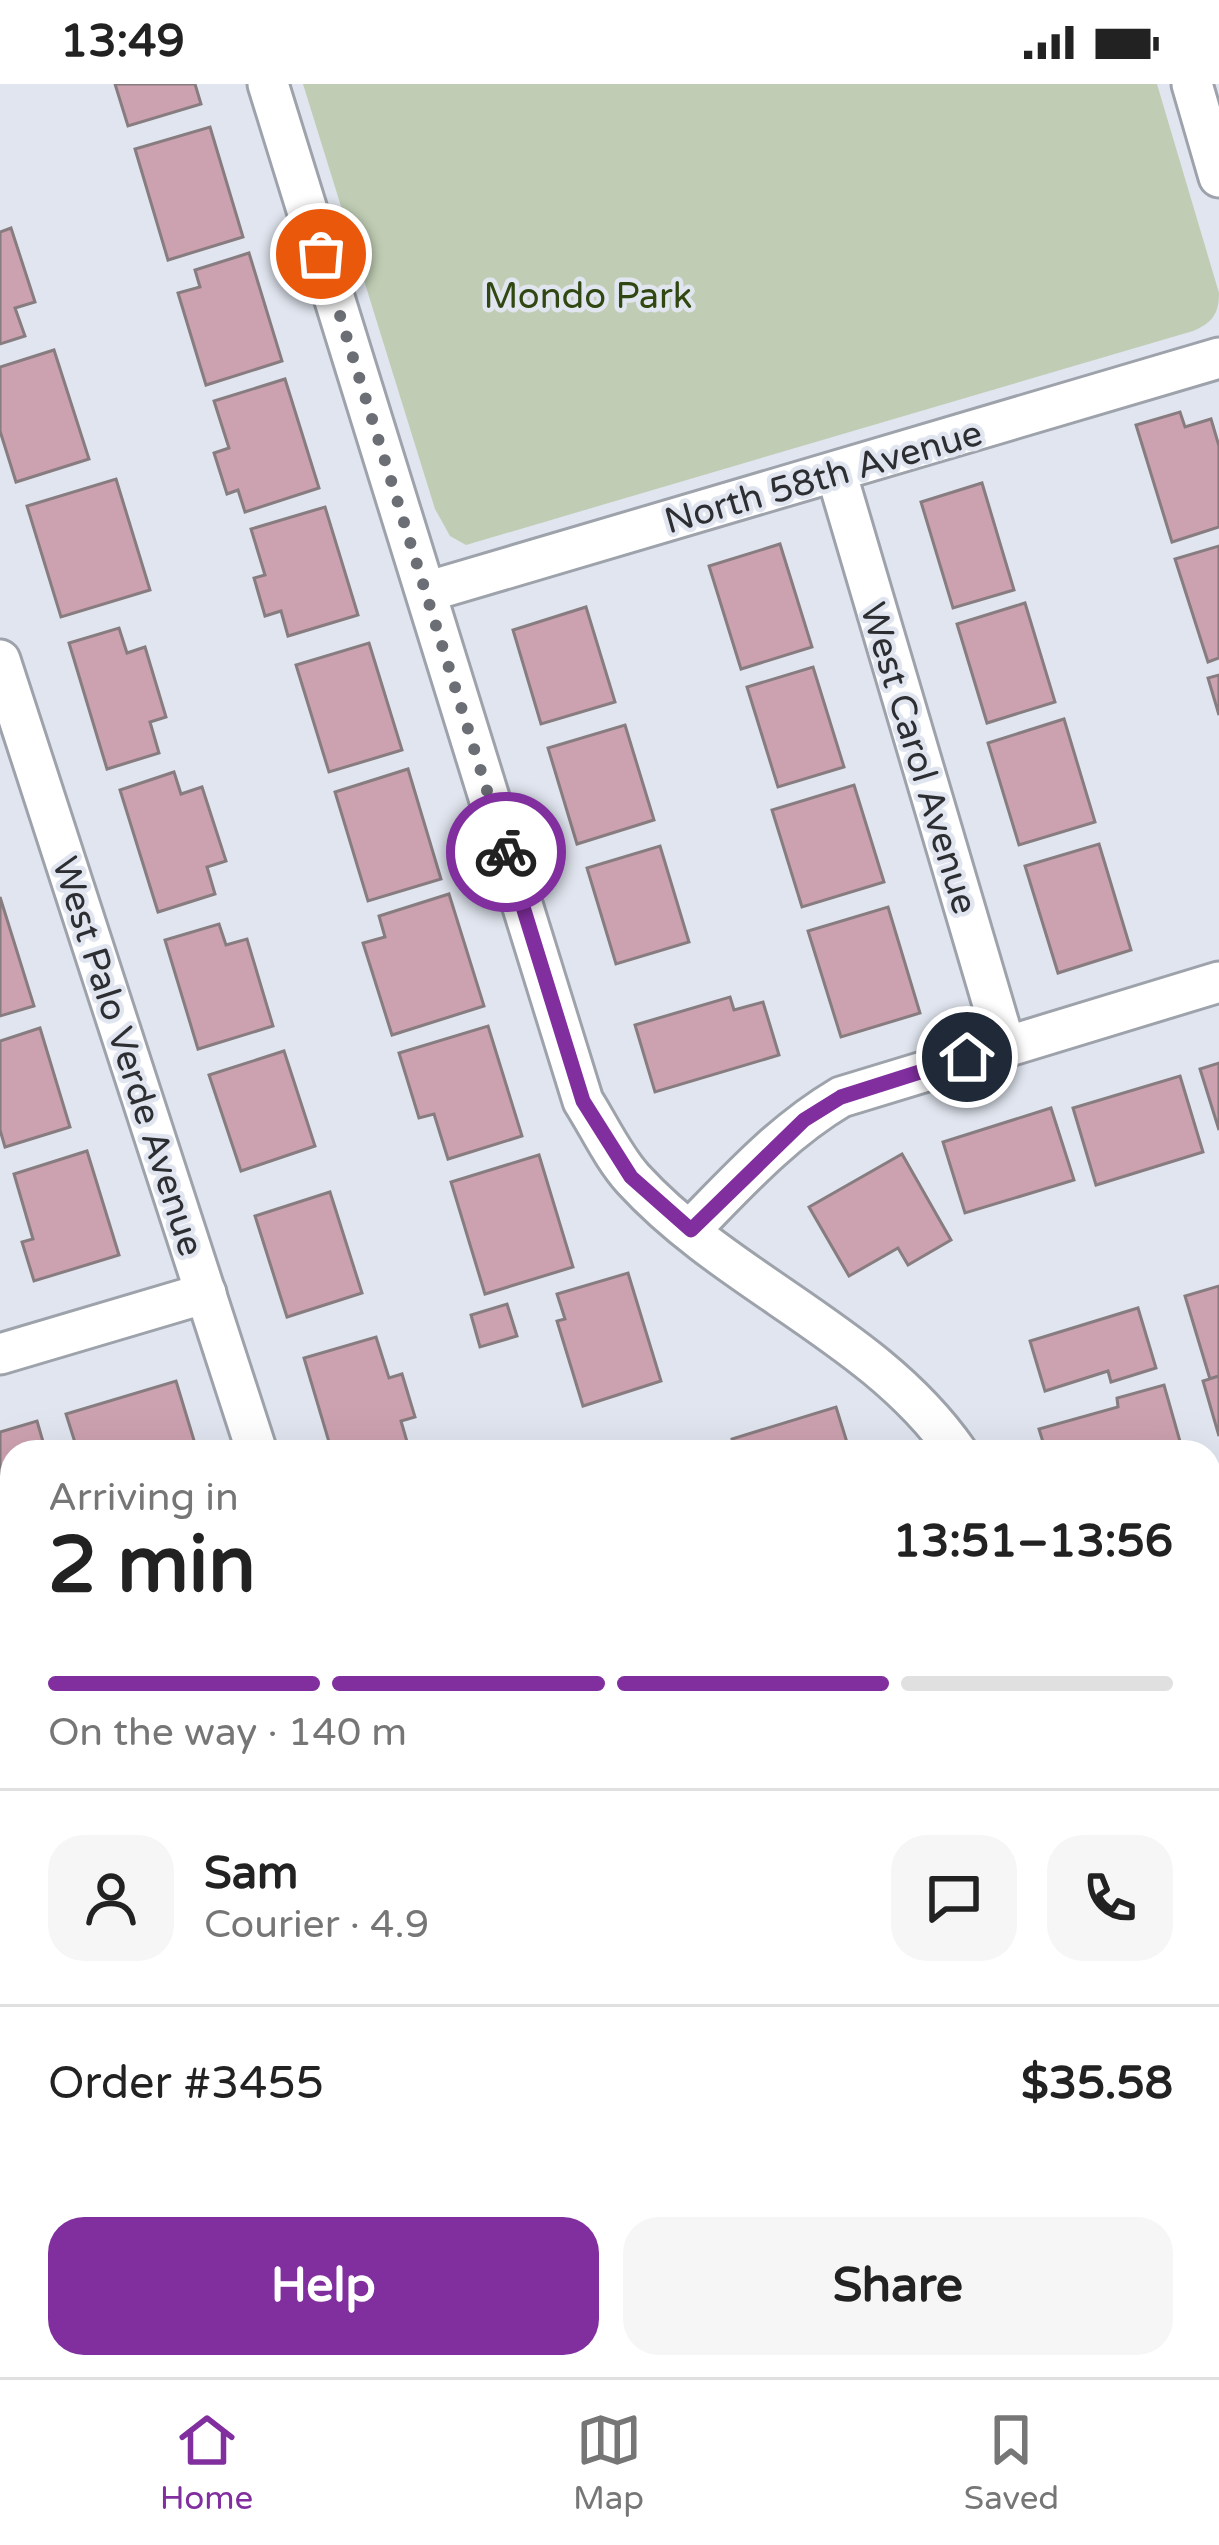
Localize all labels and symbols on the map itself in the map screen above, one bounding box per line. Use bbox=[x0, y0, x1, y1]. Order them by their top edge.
pin bbox=[270, 203, 372, 305]
park label: Mondo Park bbox=[484, 275, 692, 318]
street label: North 58th Avenue bbox=[660, 412, 987, 543]
street label: West Carol Avenue bbox=[851, 598, 986, 919]
courier bbox=[446, 792, 566, 912]
street label: West Palo Verde Avenue bbox=[43, 852, 212, 1261]
pin bbox=[916, 1006, 1018, 1108]

